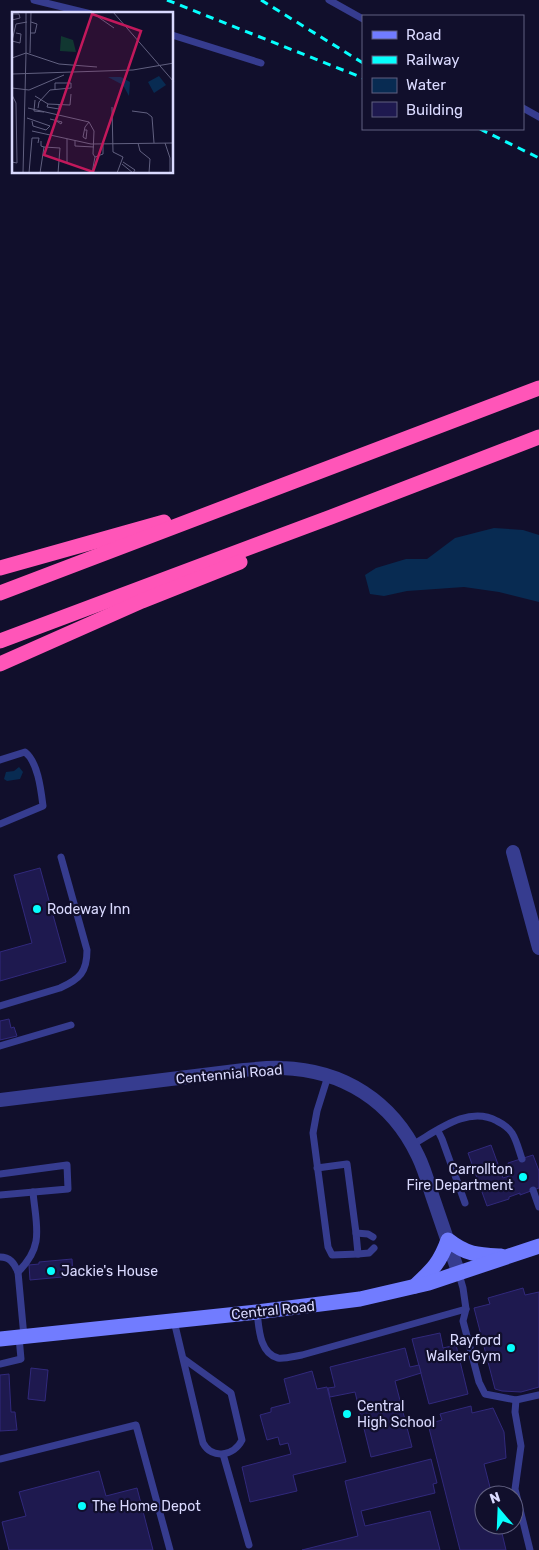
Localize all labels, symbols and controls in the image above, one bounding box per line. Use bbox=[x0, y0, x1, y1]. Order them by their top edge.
inset map bbox=[12, 12, 174, 174]
legend bbox=[362, 15, 524, 130]
text: Road bbox=[406, 26, 442, 44]
text: Railway bbox=[406, 51, 460, 69]
text: Water bbox=[406, 76, 446, 94]
text: Building bbox=[406, 101, 463, 119]
place label: Rodeway Inn bbox=[47, 901, 130, 918]
marker: Rodeway Inn bbox=[31, 903, 43, 915]
street label: Centennial Road bbox=[175, 1061, 283, 1088]
place label: Carrollton Fire Department bbox=[406, 1161, 514, 1194]
marker: Carrollton Fire Department bbox=[517, 1171, 529, 1183]
place label: Jackie's House bbox=[61, 1263, 158, 1280]
marker: Jackie's House bbox=[45, 1265, 57, 1277]
street label: Central Road bbox=[230, 1298, 316, 1323]
place label: Rayford Walker Gym bbox=[426, 1332, 501, 1365]
marker: Rayford Walker Gym bbox=[505, 1342, 517, 1354]
place label: Central High School bbox=[357, 1398, 435, 1431]
marker: Central High School bbox=[341, 1408, 353, 1420]
north arrow bbox=[474, 1485, 524, 1535]
text: N bbox=[487, 1489, 502, 1508]
place label: The Home Depot bbox=[92, 1498, 201, 1515]
marker: The Home Depot bbox=[76, 1500, 88, 1512]

